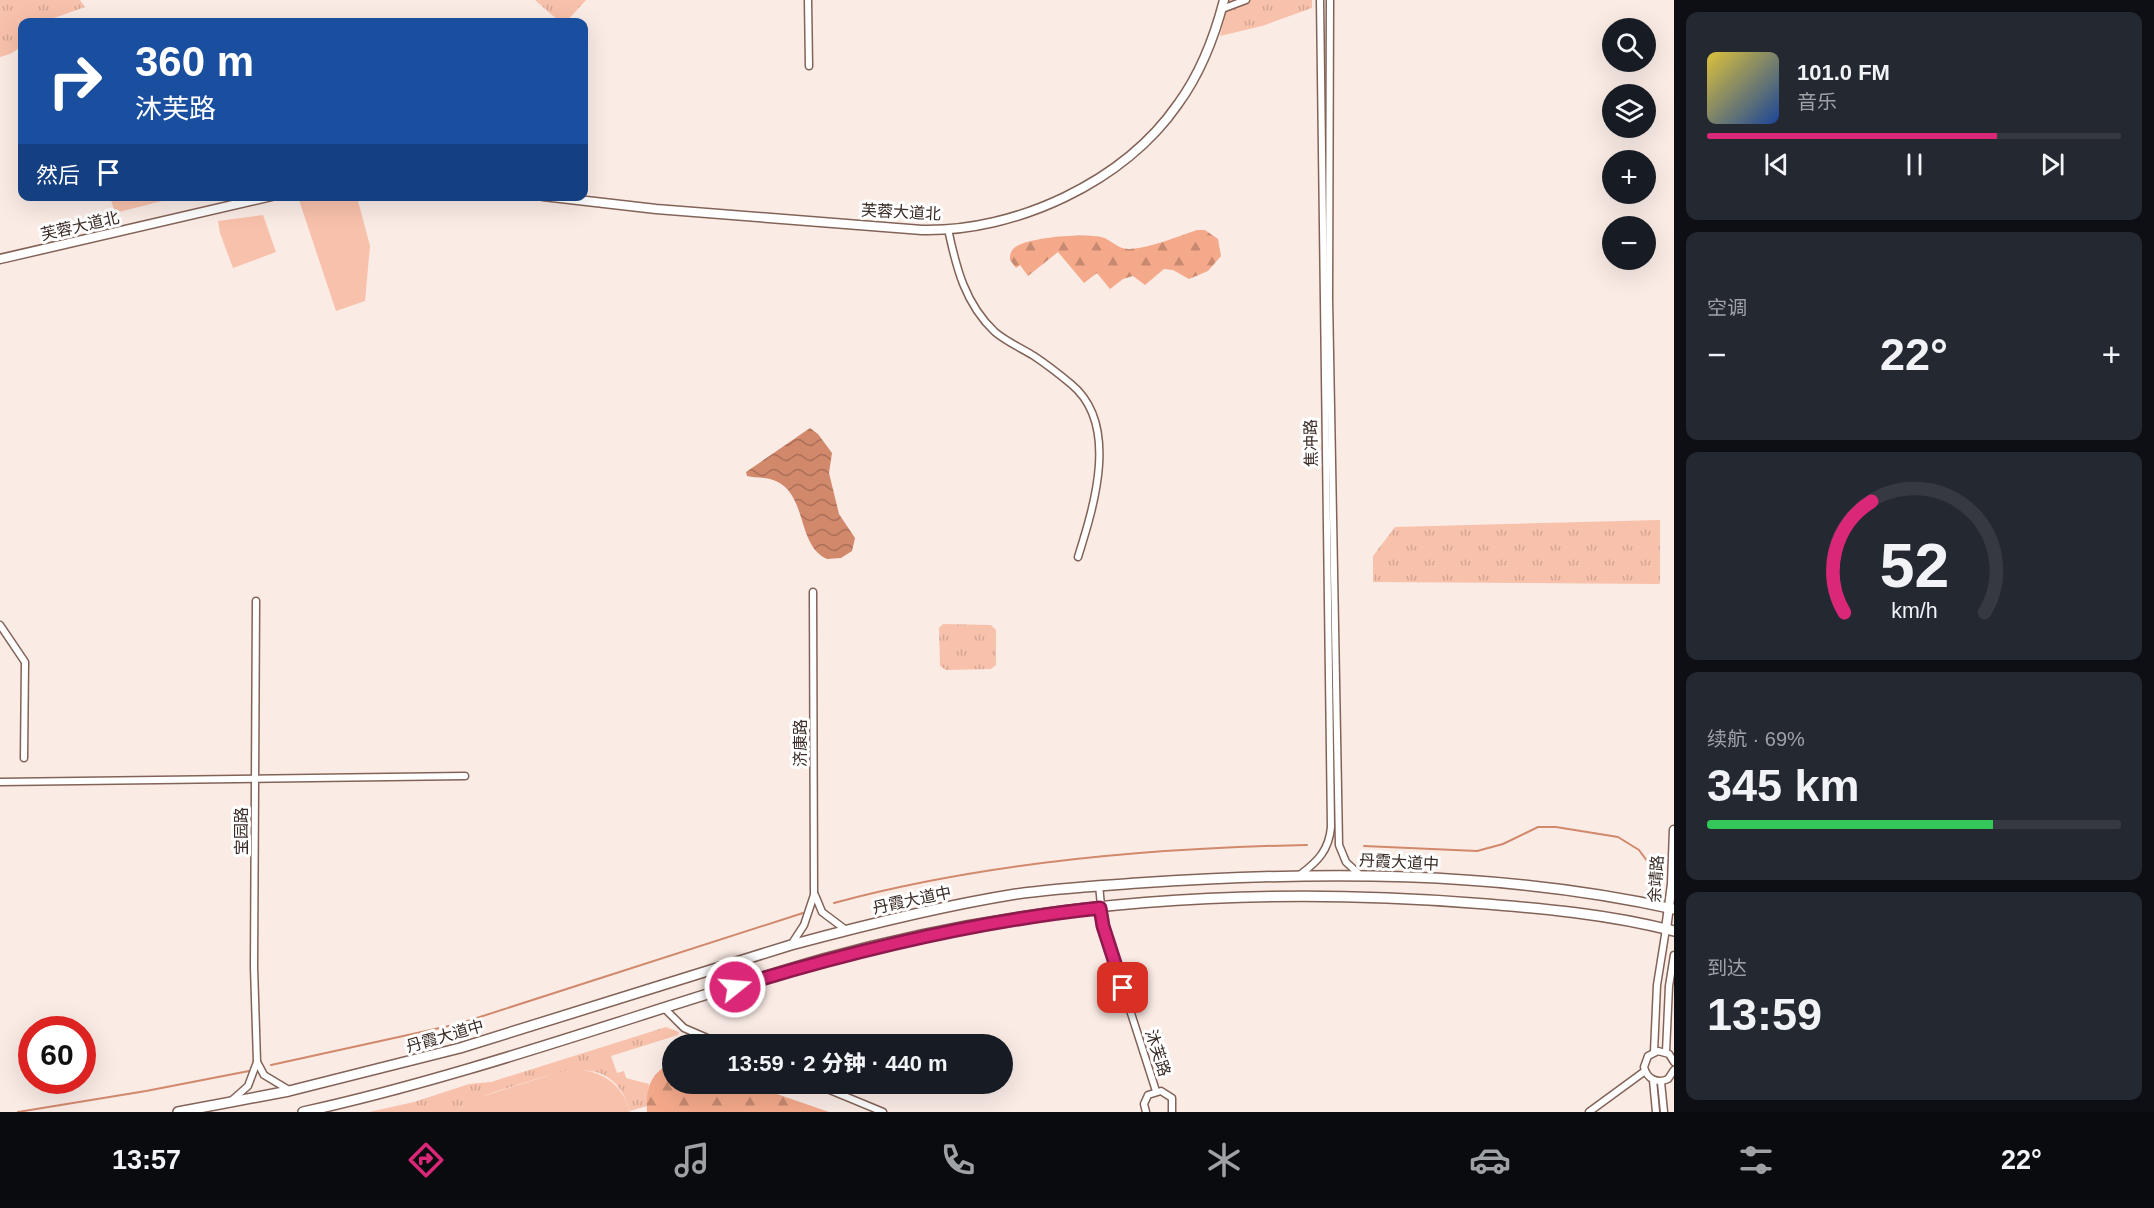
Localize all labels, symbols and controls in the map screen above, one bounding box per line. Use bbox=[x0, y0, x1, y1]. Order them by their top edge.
map controls bbox=[1602, 18, 1656, 270]
button: search bbox=[1602, 18, 1656, 72]
text: 360 m bbox=[135, 38, 254, 85]
icon: right bbox=[36, 42, 114, 120]
text: 101.0 FM bbox=[1797, 60, 1890, 85]
button: layers bbox=[1602, 84, 1656, 138]
text: 音乐 bbox=[1797, 91, 1837, 113]
text: 沐芙路 bbox=[135, 94, 216, 124]
icon: previous bbox=[1760, 148, 1793, 181]
icon: pause bbox=[1898, 148, 1931, 181]
icon: next bbox=[2036, 148, 2069, 181]
button: + bbox=[1602, 150, 1656, 204]
icon: arrive bbox=[92, 156, 125, 189]
text: 然后 bbox=[36, 163, 80, 188]
street label: 芙蓉大道北 bbox=[861, 201, 941, 223]
street label: 芙蓉大道北 bbox=[39, 209, 121, 243]
button: − bbox=[1602, 216, 1656, 270]
text: 空调 bbox=[1707, 297, 1747, 319]
text: 22° bbox=[1880, 329, 1948, 380]
text: − bbox=[1707, 336, 1726, 373]
text: + bbox=[2102, 336, 2121, 373]
street label: 焦冲路 bbox=[1302, 419, 1320, 467]
text: 52 bbox=[1879, 531, 1949, 600]
text: km/h bbox=[1891, 599, 1937, 623]
street label: 济康路 bbox=[792, 719, 809, 767]
text: 续航 · 69% bbox=[1707, 728, 1805, 750]
text: 345 km bbox=[1707, 760, 1860, 811]
street label: 宝园路 bbox=[233, 807, 250, 855]
street label: 丹霞大道中 bbox=[1359, 851, 1439, 873]
street label: 余靖路 bbox=[1646, 854, 1666, 904]
street label: 丹霞大道中 bbox=[871, 883, 953, 917]
position arrow bbox=[703, 955, 767, 1019]
text: 到达 bbox=[1707, 957, 1747, 979]
pin bbox=[1097, 962, 1148, 1013]
icon: arrive bbox=[1106, 971, 1139, 1004]
text: 13:59 bbox=[1707, 989, 1822, 1040]
speed limit sign: 60 bbox=[18, 1016, 96, 1094]
street label: 丹霞大道中 bbox=[404, 1017, 486, 1055]
street label: 沐芙路 bbox=[1142, 1028, 1174, 1078]
text: 13:59 · 2 分钟 · 440 m bbox=[727, 1051, 948, 1076]
icon: directions bbox=[405, 1139, 447, 1181]
icon: music bbox=[671, 1139, 713, 1181]
icon: phone bbox=[937, 1139, 979, 1181]
icon: climate bbox=[1203, 1139, 1245, 1181]
icon: car bbox=[1469, 1139, 1511, 1181]
icon: filters bbox=[1735, 1139, 1777, 1181]
text: 13:57 bbox=[112, 1145, 181, 1175]
text: 22° bbox=[2001, 1145, 2042, 1175]

